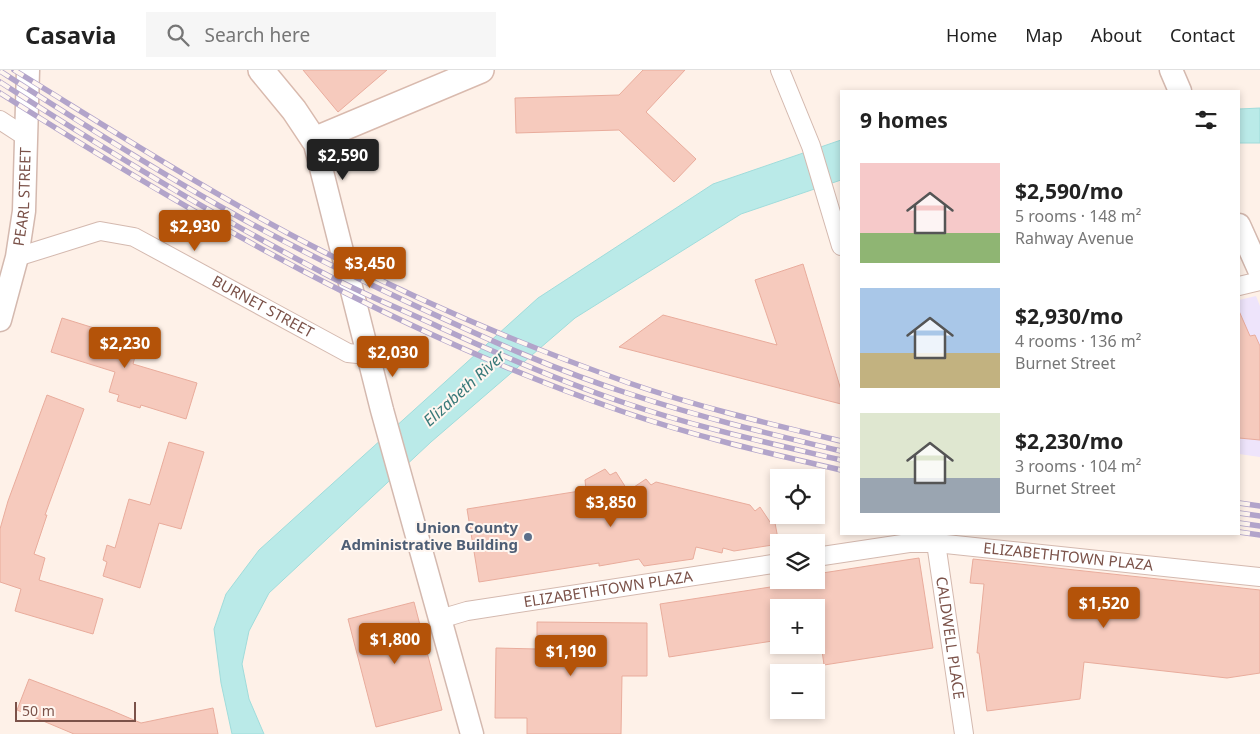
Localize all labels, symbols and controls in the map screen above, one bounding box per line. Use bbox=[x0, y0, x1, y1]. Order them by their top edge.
search box bbox=[146, 12, 496, 57]
text: Casavia bbox=[25, 18, 116, 51]
icon: search bbox=[164, 21, 192, 49]
text: Search here bbox=[204, 22, 310, 48]
text: Home bbox=[946, 23, 997, 47]
text: Map bbox=[1025, 23, 1063, 47]
text: About bbox=[1091, 23, 1142, 47]
text: Contact bbox=[1170, 23, 1235, 47]
text: 9 homes bbox=[860, 106, 948, 134]
icon: filters bbox=[1192, 106, 1220, 134]
pin: $2,590 bbox=[302, 138, 384, 181]
text: $2,590 bbox=[318, 144, 368, 166]
street label: PEARL STREET bbox=[8, 146, 35, 247]
text: $2,590/mo bbox=[1015, 177, 1123, 205]
icon: home bbox=[900, 183, 960, 243]
text: 5 rooms · 148 m² bbox=[1015, 205, 1141, 227]
pin: $2,930 bbox=[154, 210, 236, 252]
text: $2,930 bbox=[170, 215, 220, 237]
text: Rahway Avenue bbox=[1015, 227, 1134, 249]
pin: $3,450 bbox=[329, 246, 411, 289]
text: $3,450 bbox=[345, 252, 395, 274]
street label: BURNET STREET bbox=[209, 270, 318, 342]
text: $2,930/mo bbox=[1015, 302, 1123, 330]
icon: home bbox=[900, 308, 960, 368]
pin: $2,230 bbox=[84, 326, 166, 369]
text: 4 rooms · 136 m² bbox=[1015, 330, 1141, 352]
text: $2,230 bbox=[100, 332, 150, 354]
pin: $2,030 bbox=[352, 336, 434, 378]
text: $2,030 bbox=[368, 341, 418, 363]
water label: Elizabeth River bbox=[418, 345, 510, 431]
text: Burnet Street bbox=[1015, 352, 1115, 374]
text: $2,230/mo bbox=[1015, 427, 1123, 455]
icon: home bbox=[900, 433, 960, 493]
text: 3 rooms · 104 m² bbox=[1015, 455, 1141, 477]
map controls bbox=[770, 469, 825, 719]
button: locate bbox=[770, 469, 825, 524]
text: Burnet Street bbox=[1015, 477, 1115, 499]
pin: $3,850 bbox=[570, 486, 652, 528]
text: $3,850 bbox=[586, 491, 636, 513]
place label: Union County Administrative Building bbox=[341, 517, 518, 554]
marker: Union County Administrative Building bbox=[522, 531, 534, 543]
button: layers bbox=[770, 534, 825, 589]
street label: ELIZABETHTOWN PLAZA bbox=[982, 537, 1155, 575]
street label: ELIZABETHTOWN PLAZA bbox=[522, 565, 694, 611]
street label: CALDWELL PLACE bbox=[932, 575, 970, 701]
pin: $1,520 bbox=[1063, 586, 1145, 629]
text: $1,520 bbox=[1079, 592, 1129, 614]
button: + bbox=[770, 599, 825, 654]
pin: $1,800 bbox=[354, 622, 436, 665]
text: $1,800 bbox=[370, 628, 420, 650]
pin: $1,190 bbox=[530, 634, 612, 677]
text: $1,190 bbox=[546, 640, 596, 662]
button: − bbox=[770, 664, 825, 719]
scale bar bbox=[15, 699, 136, 722]
text: 50 m bbox=[22, 701, 55, 720]

